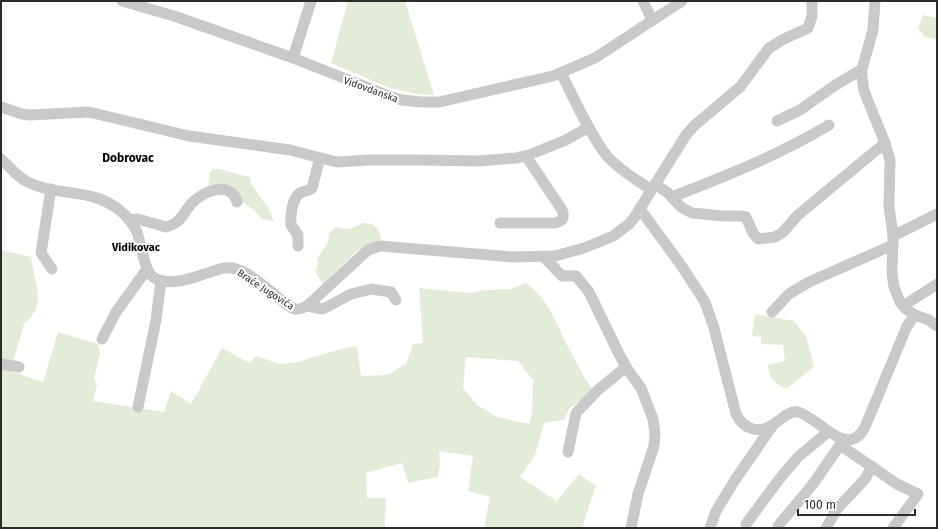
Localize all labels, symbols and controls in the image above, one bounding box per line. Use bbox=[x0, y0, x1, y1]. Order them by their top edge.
street label: Vidovdanska bbox=[342, 74, 400, 105]
district label: Dobrovac bbox=[102, 151, 154, 165]
district label: Vidikovac bbox=[111, 241, 161, 254]
street label: Braće Jugovića bbox=[235, 267, 296, 313]
scale bar bbox=[798, 491, 915, 517]
text: 100 m bbox=[804, 498, 836, 512]

